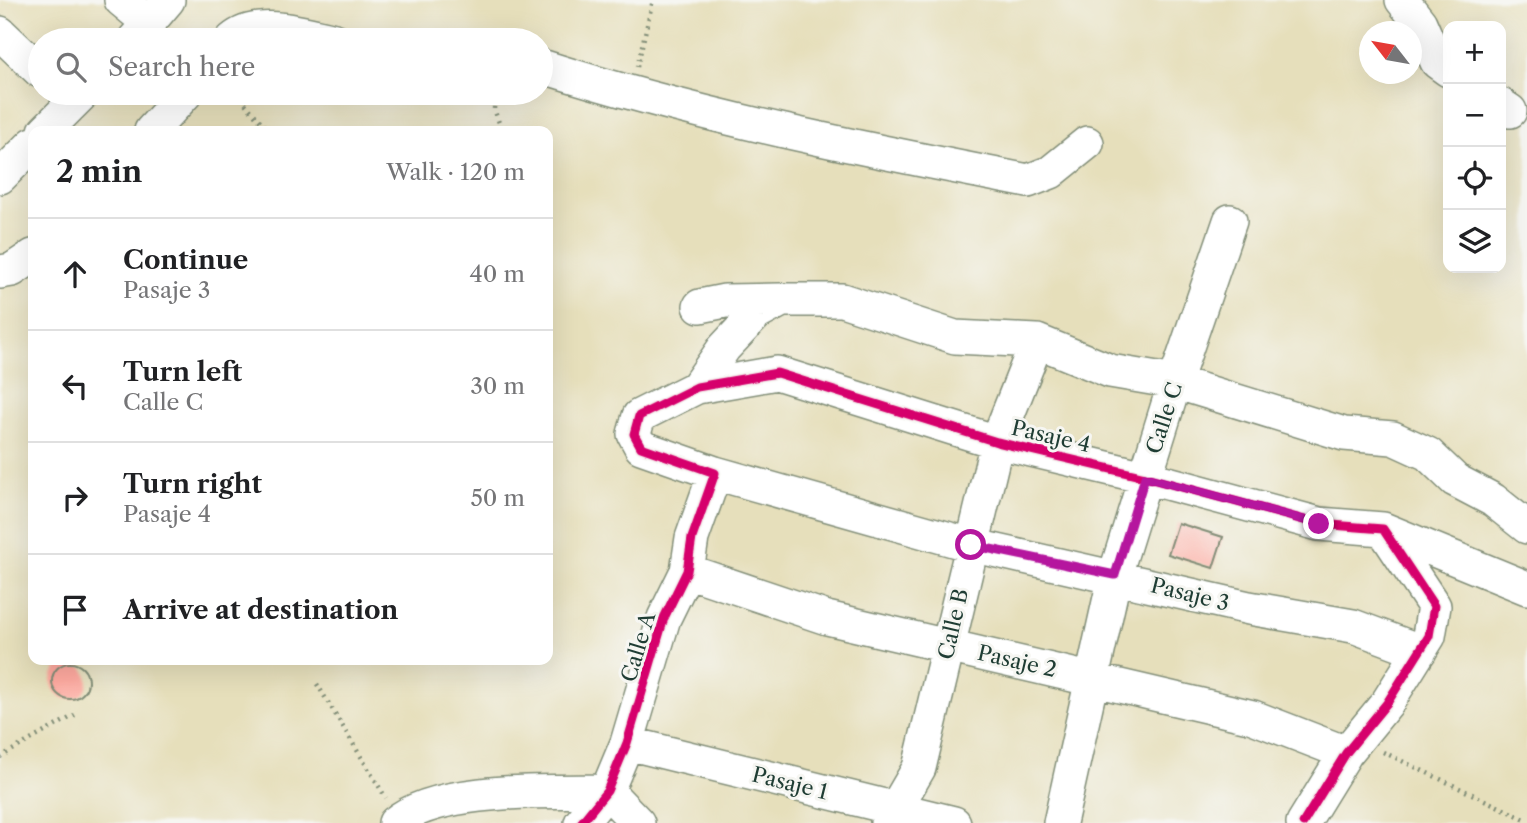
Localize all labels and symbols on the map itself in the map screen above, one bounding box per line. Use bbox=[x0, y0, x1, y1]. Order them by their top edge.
north arrow bbox=[1359, 21, 1422, 84]
street label: Calle C bbox=[1141, 379, 1187, 457]
street label: Pasaje 4 bbox=[1009, 415, 1093, 457]
route end bbox=[1303, 508, 1334, 539]
route start bbox=[955, 529, 986, 560]
street label: Pasaje 3 bbox=[1148, 572, 1232, 616]
street label: Calle B bbox=[933, 586, 973, 662]
street label: Calle A bbox=[616, 609, 661, 685]
street label: Pasaje 2 bbox=[975, 640, 1059, 682]
street label: Pasaje 1 bbox=[750, 762, 831, 804]

